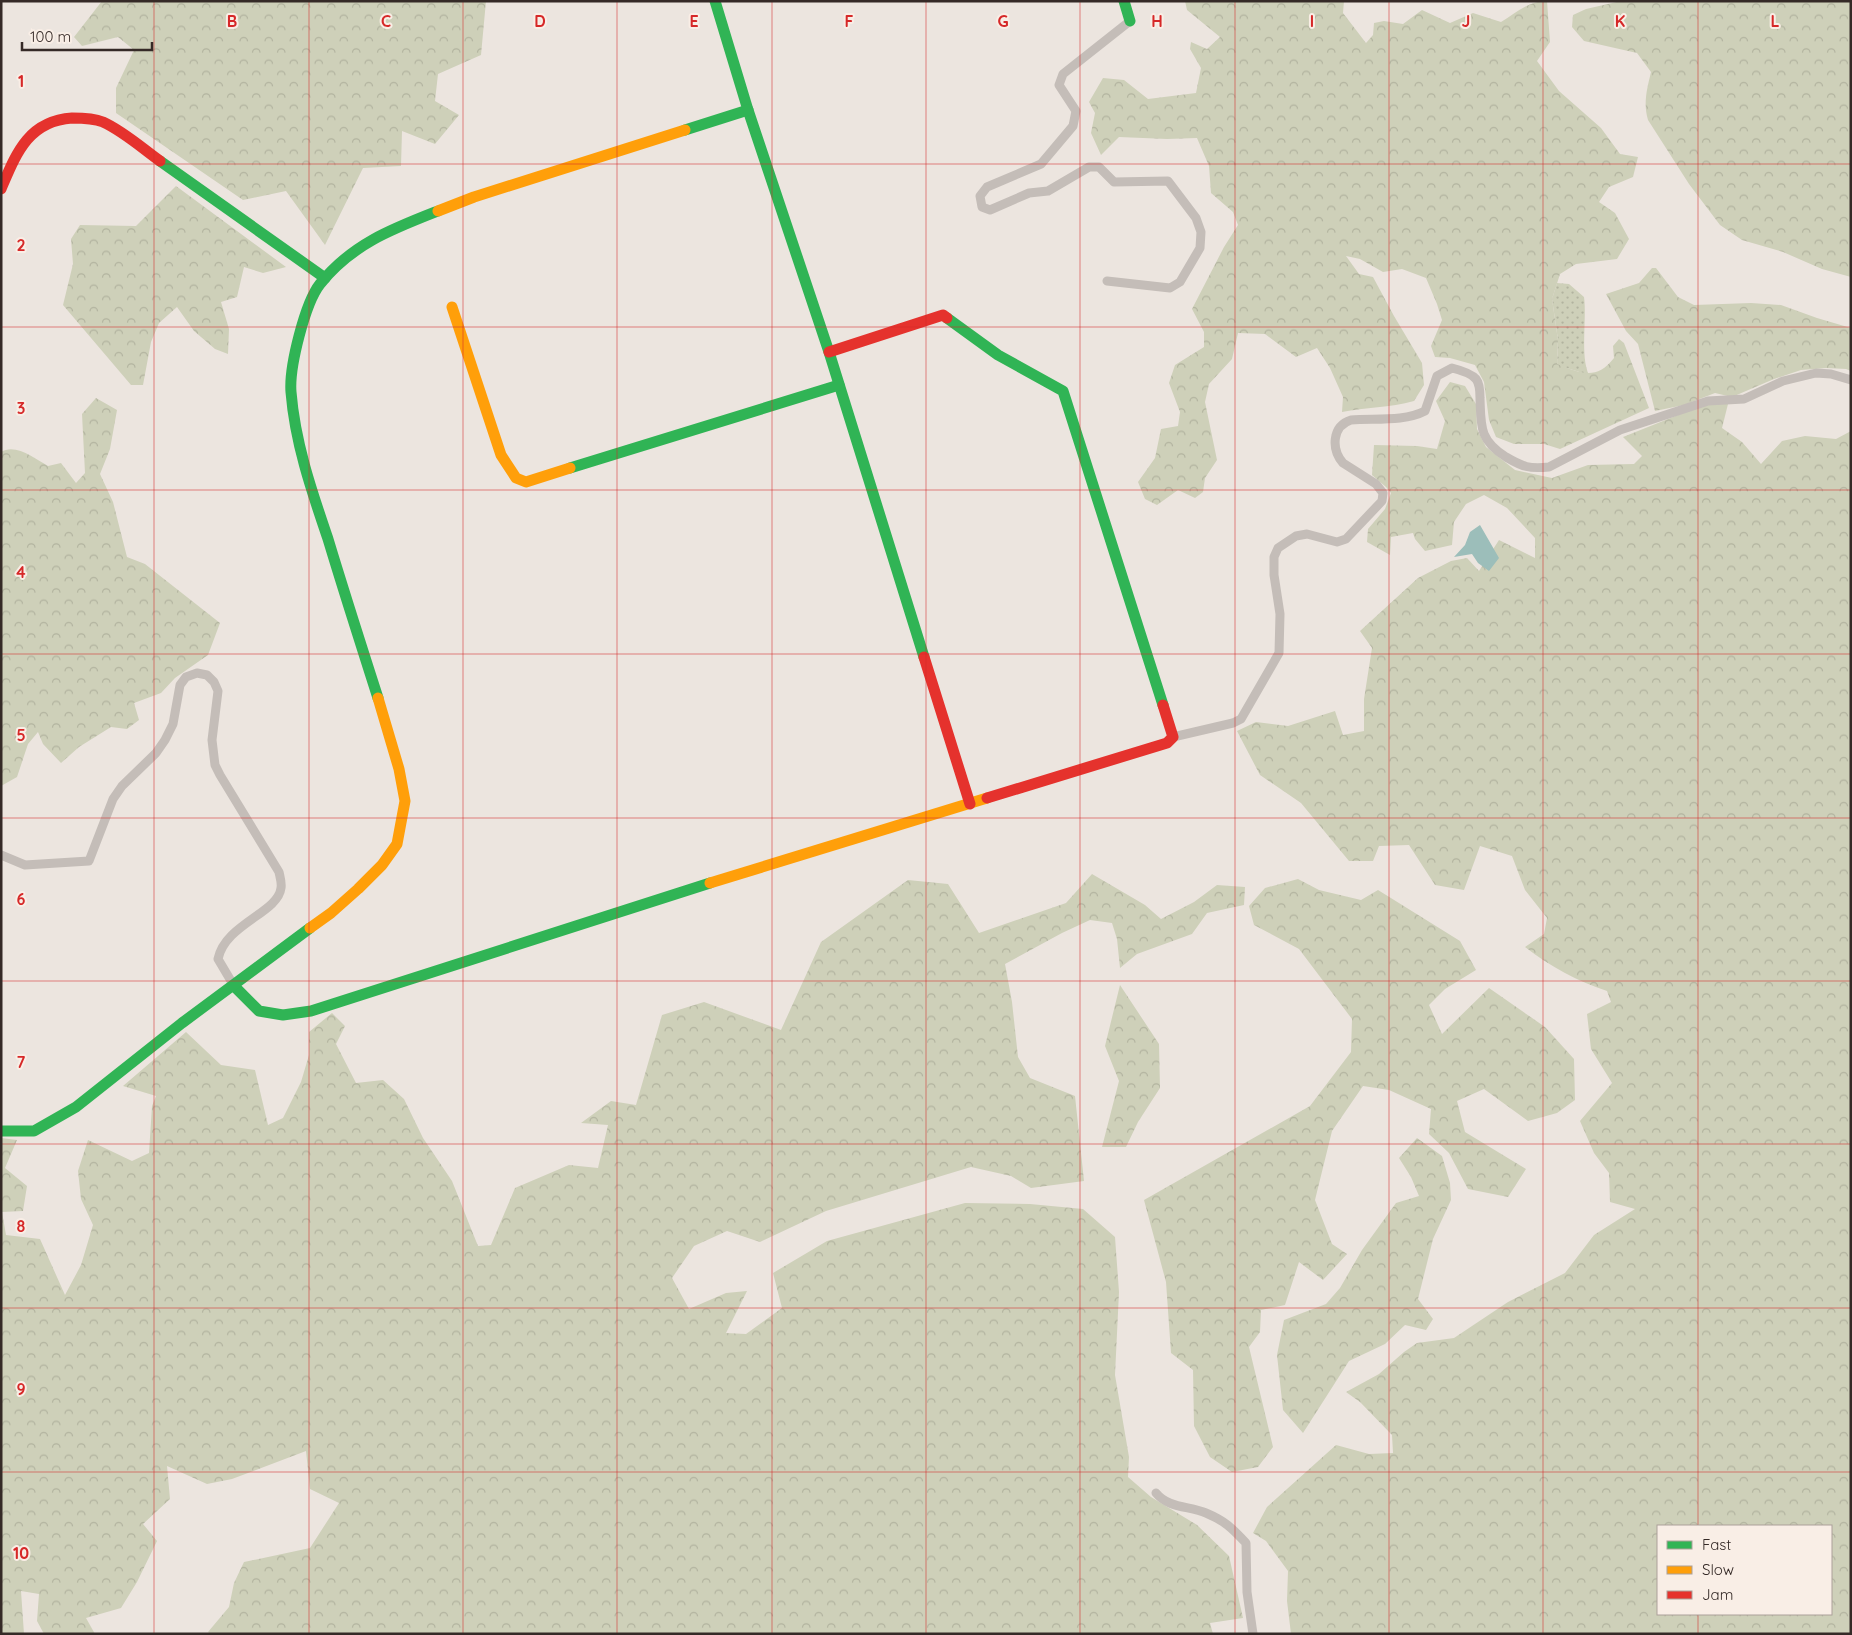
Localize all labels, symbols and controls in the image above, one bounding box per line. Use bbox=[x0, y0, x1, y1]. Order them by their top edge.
text: B bbox=[227, 11, 237, 31]
text: C bbox=[381, 11, 391, 31]
text: D bbox=[534, 11, 546, 31]
text: E bbox=[689, 11, 699, 31]
text: F bbox=[845, 11, 854, 31]
text: G bbox=[997, 11, 1009, 31]
text: H bbox=[1151, 11, 1163, 31]
text: I bbox=[1310, 11, 1314, 31]
text: J bbox=[1462, 11, 1470, 31]
text: K bbox=[1615, 11, 1625, 31]
text: L bbox=[1771, 11, 1780, 31]
scale bar bbox=[22, 20, 152, 52]
text: 100 m bbox=[30, 27, 71, 46]
text: 1 bbox=[18, 71, 24, 91]
text: 2 bbox=[16, 235, 26, 255]
text: 3 bbox=[17, 398, 25, 418]
text: 4 bbox=[16, 562, 26, 582]
text: 5 bbox=[16, 725, 26, 745]
text: 6 bbox=[17, 889, 26, 909]
text: 7 bbox=[17, 1052, 26, 1072]
text: 8 bbox=[17, 1216, 26, 1236]
text: 9 bbox=[16, 1379, 26, 1399]
legend bbox=[1657, 1525, 1832, 1615]
text: Fast bbox=[1702, 1535, 1731, 1554]
text: 10 bbox=[13, 1543, 29, 1563]
text: Slow bbox=[1702, 1560, 1734, 1579]
text: Jam bbox=[1702, 1585, 1733, 1604]

